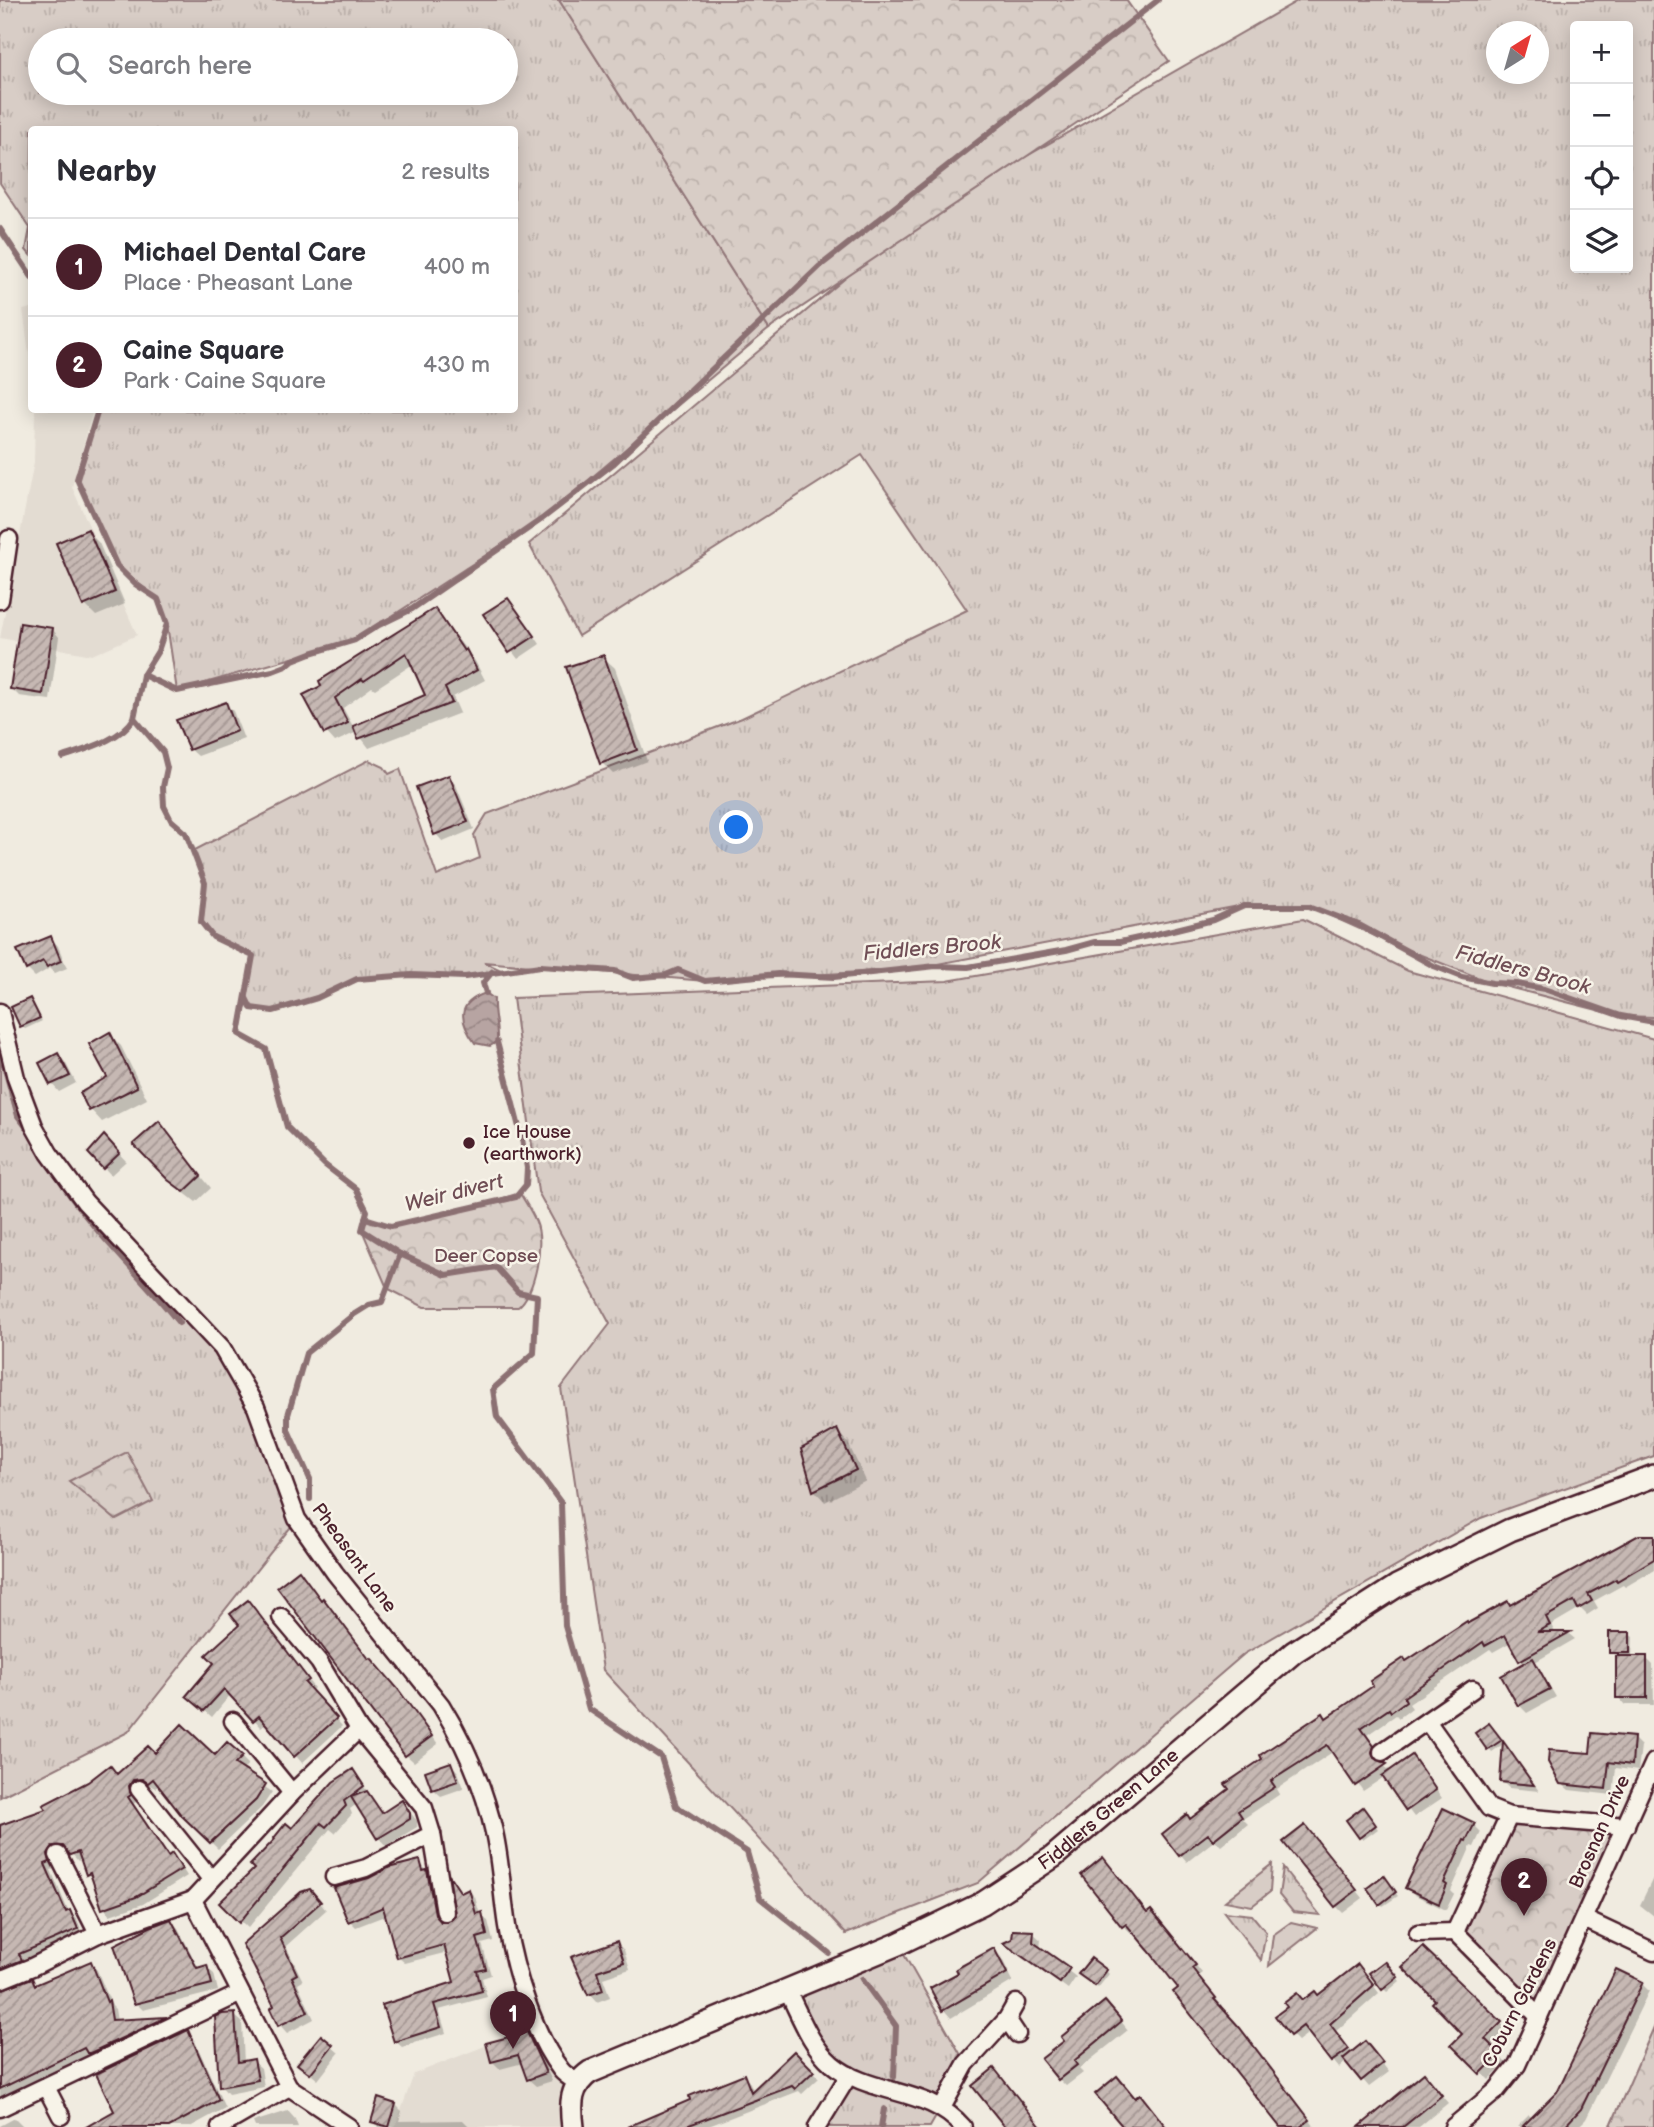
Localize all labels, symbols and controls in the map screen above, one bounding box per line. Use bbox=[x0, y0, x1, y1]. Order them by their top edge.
north arrow bbox=[1486, 21, 1549, 84]
map controls bbox=[1570, 21, 1633, 273]
button: + bbox=[1570, 21, 1633, 84]
search box bbox=[28, 28, 518, 105]
icon: search bbox=[52, 48, 90, 86]
text: Search here bbox=[108, 51, 252, 82]
button: − bbox=[1570, 84, 1633, 147]
button: locate bbox=[1570, 147, 1633, 210]
text: Nearby bbox=[56, 154, 156, 190]
text: 2 results bbox=[401, 158, 490, 186]
button: layers bbox=[1570, 210, 1633, 273]
text: Michael Dental Care bbox=[123, 238, 366, 269]
text: 1 bbox=[74, 253, 84, 281]
text: 400 m bbox=[424, 253, 490, 281]
text: Place · Pheasant Lane bbox=[123, 269, 353, 297]
text: Caine Square bbox=[123, 336, 284, 367]
text: 2 bbox=[72, 351, 86, 379]
text: 430 m bbox=[423, 351, 490, 379]
text: Park · Caine Square bbox=[123, 367, 326, 395]
your location bbox=[719, 810, 753, 844]
water label: Fiddlers Brook bbox=[862, 929, 1003, 966]
water label: Fiddlers Brook bbox=[1453, 940, 1594, 1000]
place label: Ice House (earthwork) bbox=[483, 1121, 582, 1166]
marker: Ice House (earthwork) bbox=[461, 1135, 477, 1151]
water label: Weir divert bbox=[402, 1169, 507, 1217]
park label: Deer Copse bbox=[434, 1245, 538, 1268]
street label: Pheasant Lane bbox=[307, 1499, 401, 1617]
street label: Fiddlers Green Lane bbox=[1034, 1744, 1183, 1875]
street label: Brosnan Drive bbox=[1565, 1772, 1635, 1892]
pin: 2 bbox=[1501, 1858, 1547, 1916]
street label: Coburn Gardens bbox=[1478, 1935, 1562, 2071]
pin: 1 bbox=[490, 1991, 536, 2049]

